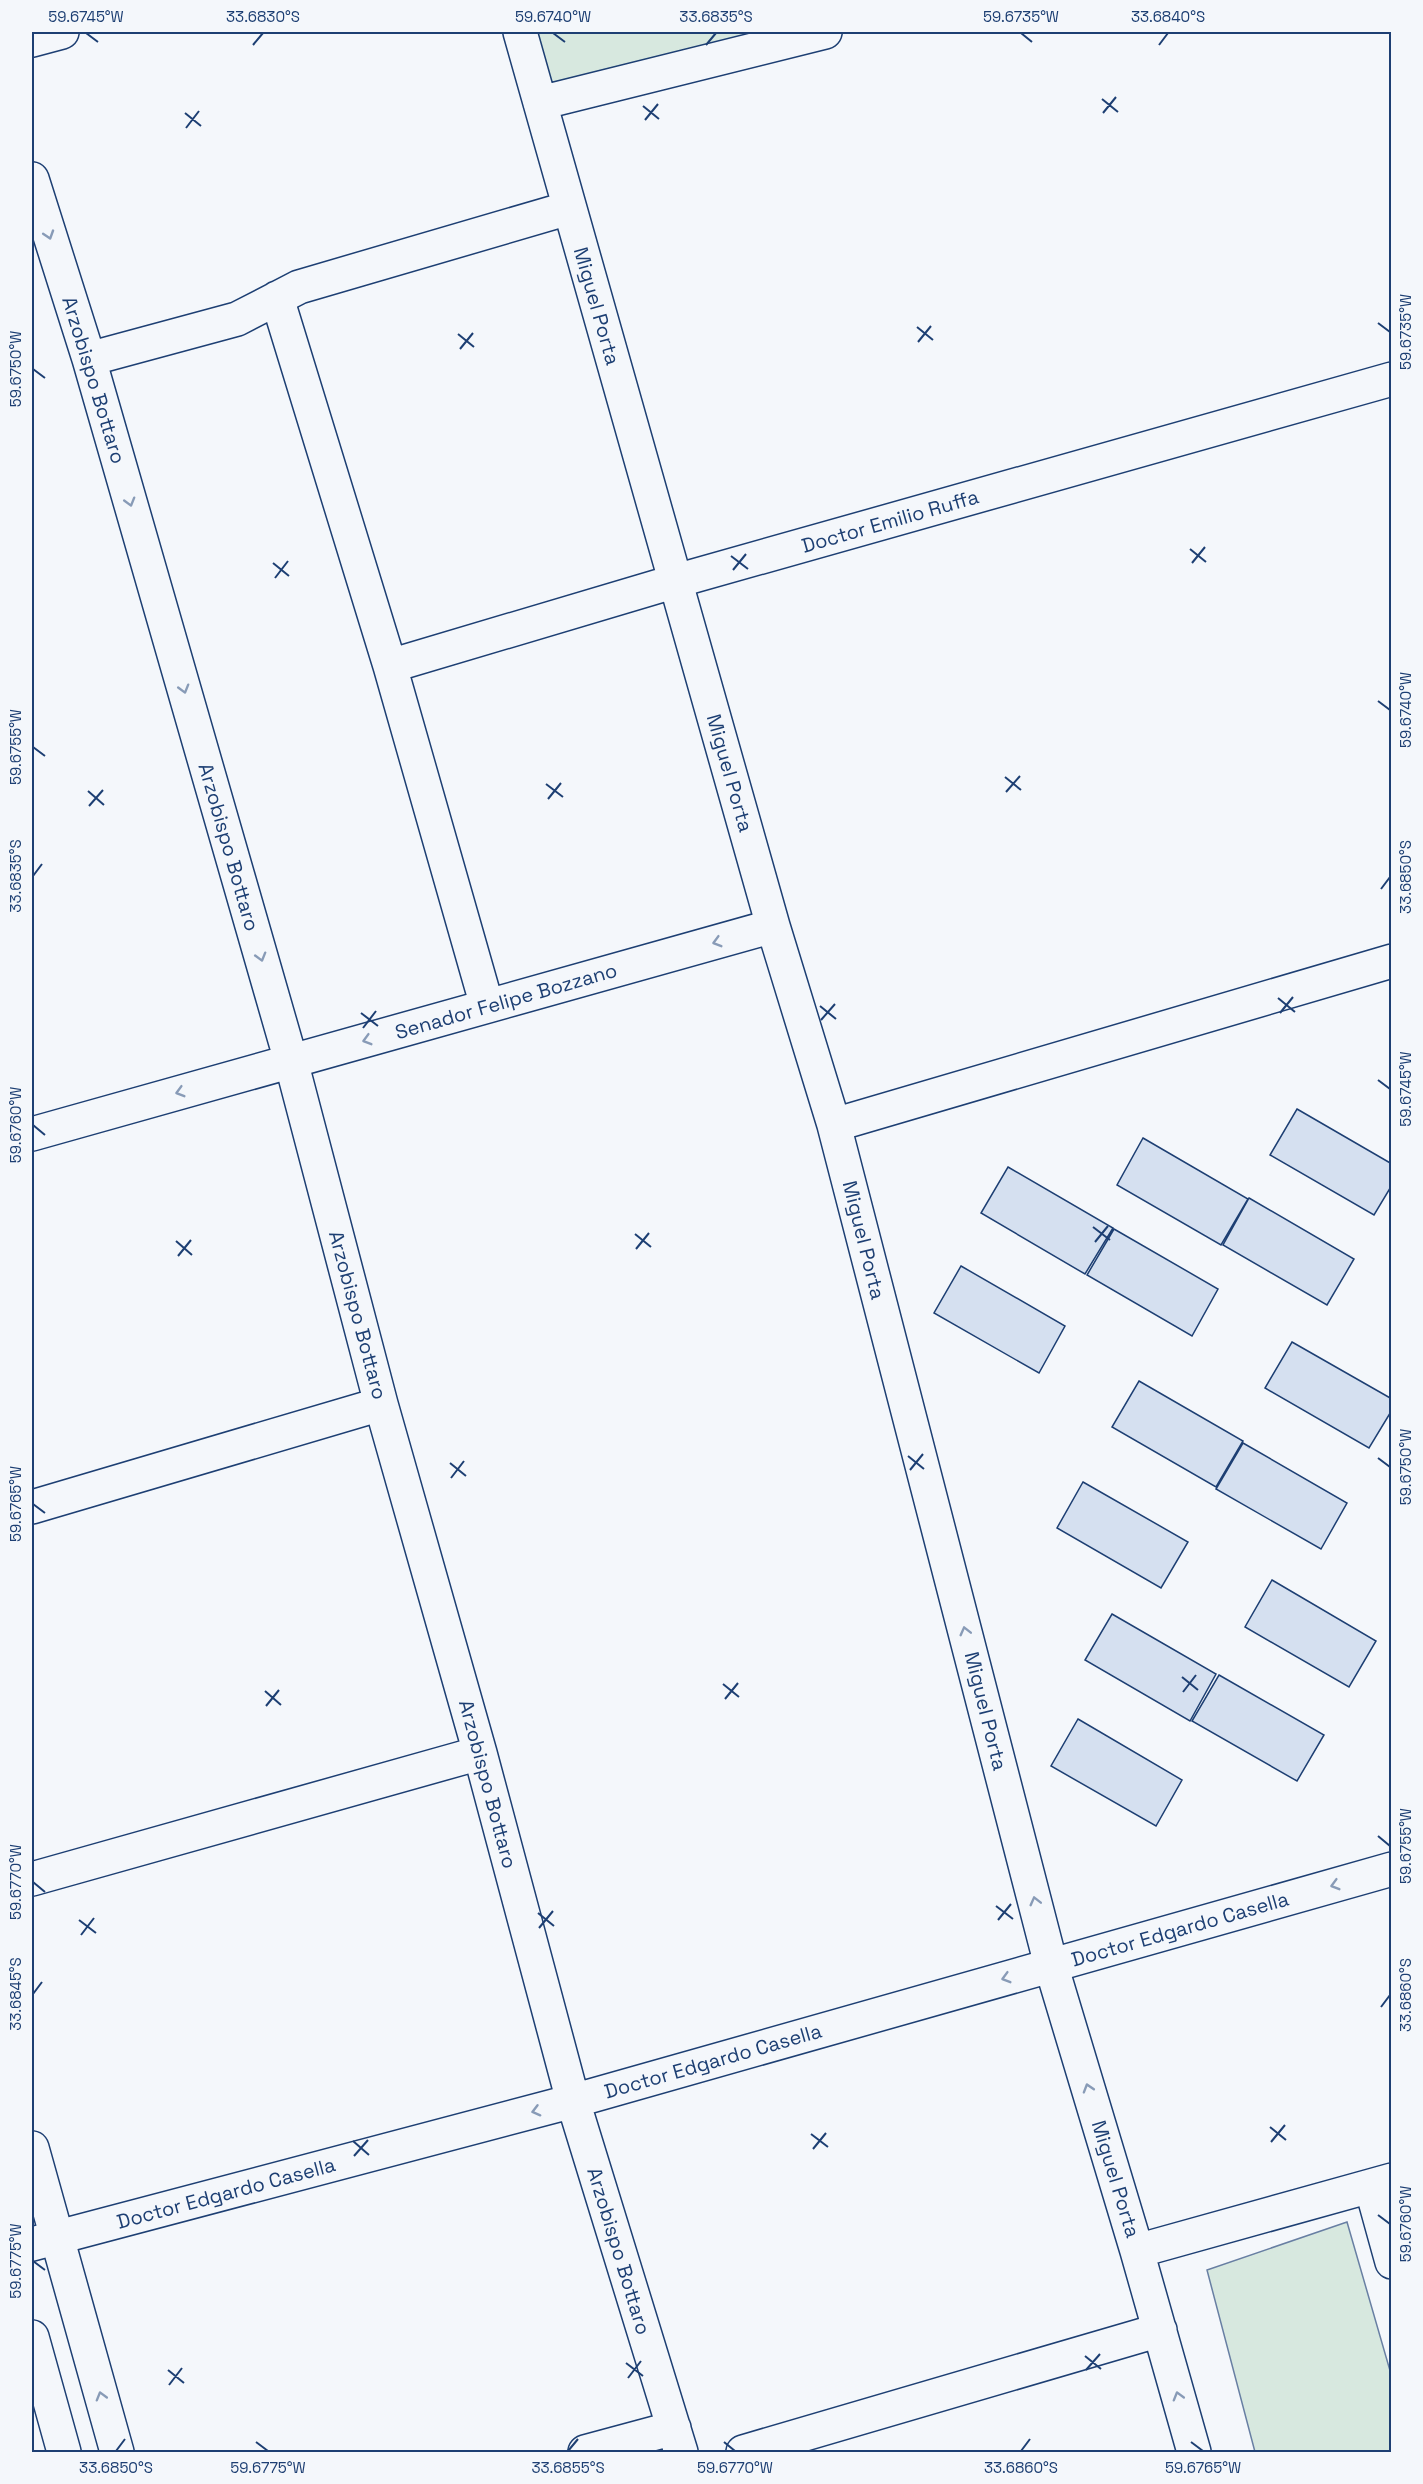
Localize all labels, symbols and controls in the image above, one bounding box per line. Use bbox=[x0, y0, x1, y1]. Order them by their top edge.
text: 59.6745°W bbox=[48, 7, 124, 26]
text: 33.6830°S bbox=[226, 7, 300, 26]
text: 59.6740°W bbox=[515, 7, 591, 26]
text: 33.6835°S bbox=[679, 7, 753, 26]
text: 59.6735°W bbox=[983, 7, 1059, 26]
text: 33.6840°S bbox=[1131, 7, 1205, 26]
one-way arrow bbox=[42, 229, 54, 240]
street label: Miguel Porta bbox=[568, 244, 626, 368]
street label: Arzobispo Bottaro bbox=[56, 293, 132, 467]
text: 59.6735°W bbox=[1396, 294, 1415, 370]
text: 59.6750°W bbox=[6, 331, 25, 407]
street label: Doctor Emilio Ruffa bbox=[798, 483, 982, 559]
one-way arrow bbox=[123, 496, 135, 507]
text: 59.6740°W bbox=[1396, 672, 1415, 748]
one-way arrow bbox=[177, 683, 189, 694]
text: 59.6755°W bbox=[6, 709, 25, 785]
street label: Miguel Porta bbox=[701, 711, 759, 835]
street label: Arzobispo Bottaro bbox=[193, 760, 265, 934]
text: 33.6835°S bbox=[6, 839, 25, 913]
text: 33.6850°S bbox=[1396, 840, 1415, 914]
one-way arrow bbox=[712, 935, 723, 947]
one-way arrow bbox=[254, 951, 266, 962]
street label: Senador Felipe Bozzano bbox=[392, 957, 620, 1045]
one-way arrow bbox=[362, 1032, 372, 1045]
text: 59.6745°W bbox=[1396, 1051, 1415, 1127]
one-way arrow bbox=[175, 1085, 185, 1097]
text: 59.6760°W bbox=[6, 1087, 25, 1163]
street label: Miguel Porta bbox=[837, 1178, 891, 1302]
street label: Arzobispo Bottaro bbox=[323, 1228, 393, 1402]
text: 59.6750°W bbox=[1396, 1429, 1415, 1505]
text: 59.6765°W bbox=[6, 1466, 25, 1542]
one-way arrow bbox=[960, 1626, 972, 1636]
street label: Miguel Porta bbox=[959, 1649, 1013, 1773]
street label: Arzobispo Bottaro bbox=[453, 1697, 523, 1871]
text: 59.6755°W bbox=[1396, 1808, 1415, 1884]
text: 59.6770°W bbox=[6, 1844, 25, 1920]
one-way arrow bbox=[1330, 1877, 1340, 1890]
street label: Doctor Edgardo Casella bbox=[1068, 1885, 1292, 1973]
one-way arrow bbox=[1029, 1896, 1042, 1906]
text: 33.6845°S bbox=[6, 1957, 25, 2031]
text: 33.6860°S bbox=[1396, 1958, 1415, 2032]
one-way arrow bbox=[1001, 1971, 1012, 1983]
street label: Doctor Edgardo Casella bbox=[601, 2017, 825, 2105]
one-way arrow bbox=[1083, 2083, 1095, 2094]
one-way arrow bbox=[531, 2103, 541, 2116]
street label: Miguel Porta bbox=[1086, 2117, 1146, 2241]
street label: Doctor Edgardo Casella bbox=[114, 2151, 338, 2235]
street label: Arzobispo Bottaro bbox=[581, 2164, 657, 2338]
text: 59.6760°W bbox=[1396, 2186, 1415, 2262]
text: 59.6775°W bbox=[6, 2223, 25, 2299]
one-way arrow bbox=[96, 2391, 108, 2402]
one-way arrow bbox=[1173, 2391, 1186, 2401]
text: 33.6850°S bbox=[79, 2458, 153, 2477]
text: 59.6775°W bbox=[230, 2458, 306, 2477]
text: 33.6855°S bbox=[531, 2458, 605, 2477]
text: 59.6770°W bbox=[697, 2458, 773, 2477]
text: 33.6860°S bbox=[984, 2458, 1058, 2477]
text: 59.6765°W bbox=[1165, 2458, 1241, 2477]

